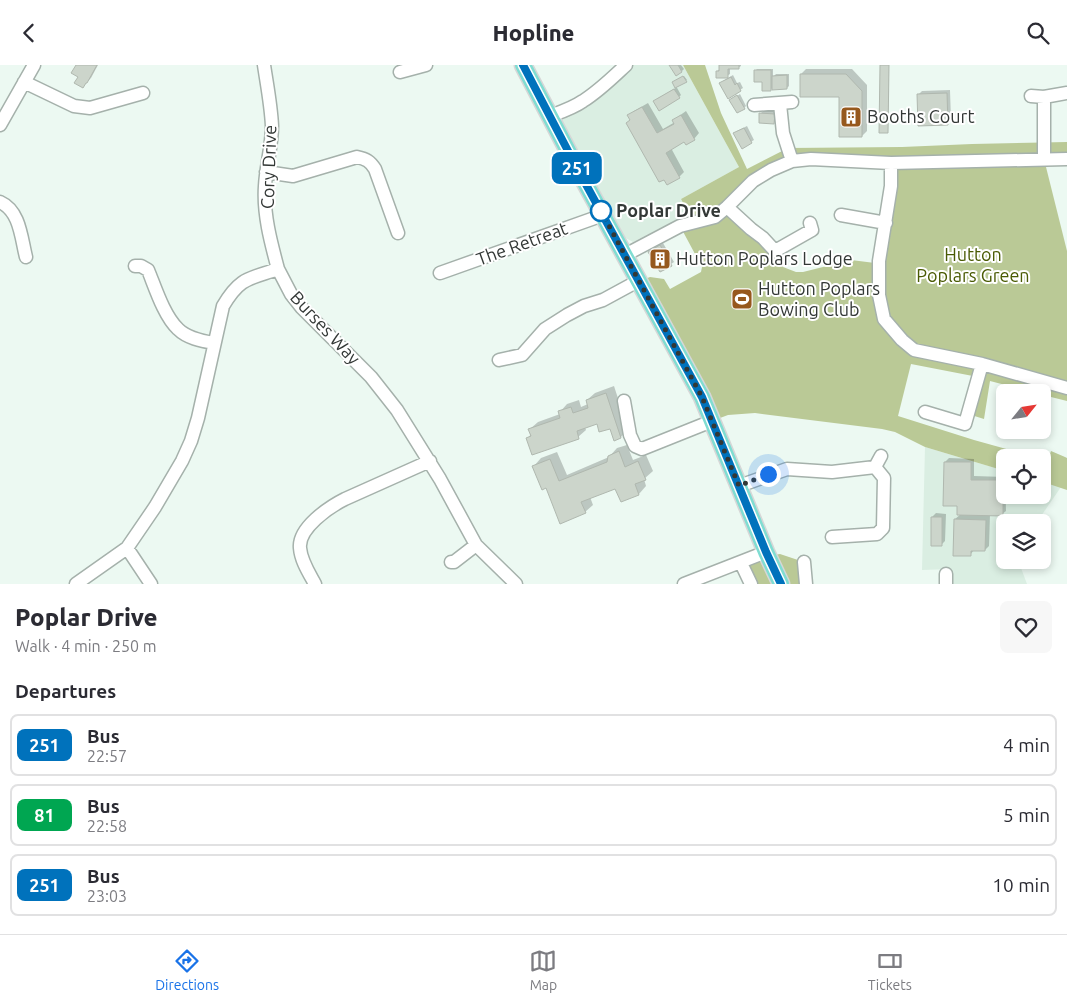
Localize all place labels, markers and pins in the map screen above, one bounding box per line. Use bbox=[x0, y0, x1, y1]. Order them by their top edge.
building icon: Booths Court bbox=[839, 105, 863, 129]
place label: Booths Court bbox=[867, 106, 975, 126]
marker: Poplar Drive bbox=[590, 200, 612, 222]
place label: Poplar Drive bbox=[616, 200, 721, 220]
building icon: Hutton Poplars Lodge bbox=[648, 247, 672, 271]
place label: Hutton Poplars Lodge bbox=[676, 248, 853, 268]
place label: Hutton Poplars Bowing Club bbox=[758, 278, 880, 319]
sports icon: Hutton Poplars Bowing Club bbox=[730, 287, 754, 311]

